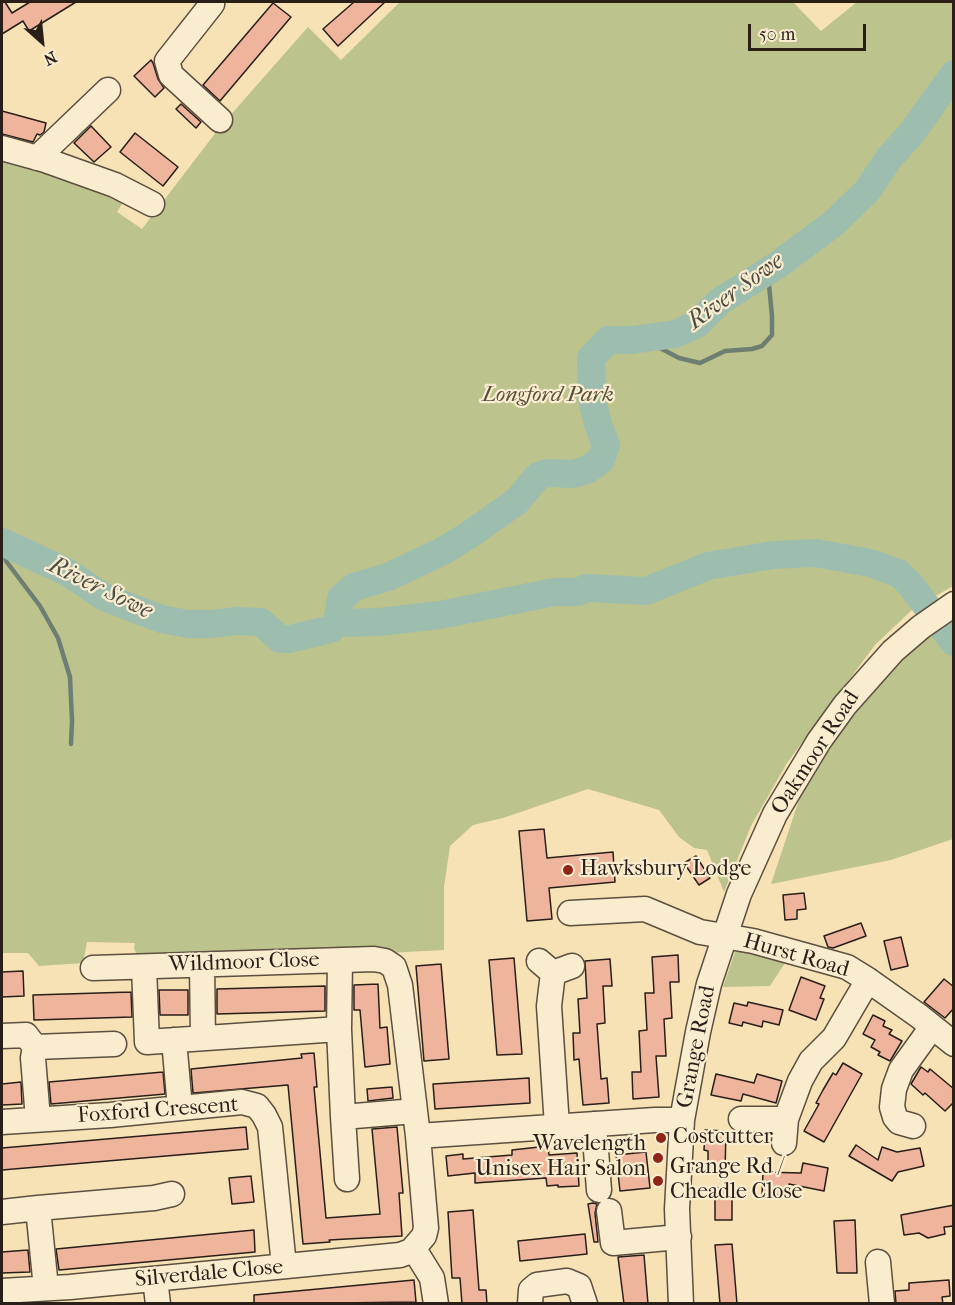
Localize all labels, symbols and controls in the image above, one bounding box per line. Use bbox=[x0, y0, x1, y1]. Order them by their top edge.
north arrow bbox=[12, 12, 72, 72]
scale bar bbox=[751, 12, 870, 50]
text: 50 m bbox=[759, 24, 795, 45]
text: N bbox=[41, 47, 60, 70]
water label: River Sowe bbox=[682, 248, 790, 336]
park label: Longford Park bbox=[482, 383, 614, 409]
water label: River Sowe bbox=[43, 552, 157, 626]
street label: Oakmoor Road bbox=[766, 686, 866, 820]
place label: Hawksbury Lodge bbox=[580, 857, 751, 883]
marker: Hawksbury Lodge bbox=[561, 863, 575, 877]
street label: Hurst Road bbox=[740, 928, 852, 984]
street label: Wildmoor Close bbox=[168, 947, 320, 979]
street label: Grange Road bbox=[672, 984, 722, 1110]
street label: Foxford Crescent bbox=[77, 1092, 239, 1130]
place label: Costcutter bbox=[673, 1125, 773, 1151]
marker: Costcutter bbox=[654, 1131, 668, 1145]
place label: Wavelength Unisex Hair Salon bbox=[475, 1132, 646, 1184]
marker: Wavelength Unisex Hair Salon bbox=[651, 1151, 665, 1165]
place label: Grange Rd / Cheadle Close bbox=[670, 1155, 803, 1206]
marker: Grange Rd / Cheadle Close bbox=[651, 1174, 665, 1188]
street label: Silverdale Close bbox=[134, 1254, 284, 1294]

